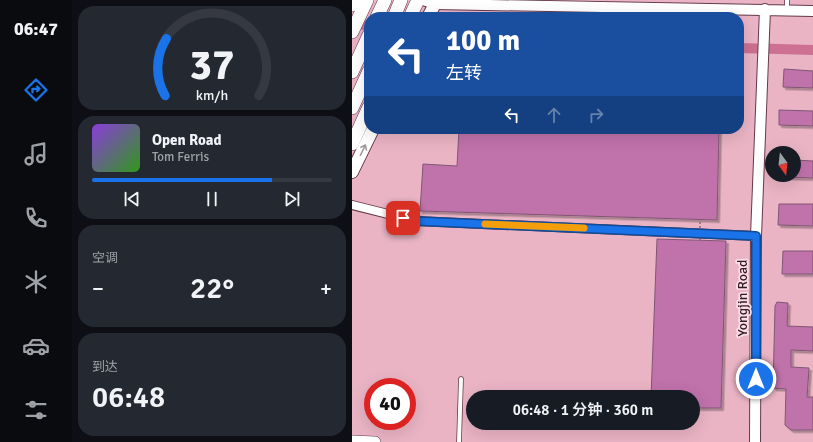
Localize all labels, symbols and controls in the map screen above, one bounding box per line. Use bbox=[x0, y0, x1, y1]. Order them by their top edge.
text: 06:47 bbox=[14, 18, 58, 40]
text: 100 m bbox=[446, 24, 520, 58]
icon: left bbox=[380, 28, 432, 80]
text: 37 bbox=[190, 40, 234, 91]
text: 左转 bbox=[446, 62, 482, 84]
icon: directions bbox=[22, 76, 50, 104]
text: km/h bbox=[196, 87, 228, 104]
icon: left bbox=[501, 104, 523, 126]
icon: ahead bbox=[543, 104, 565, 126]
icon: right bbox=[585, 104, 607, 126]
text: Open Road bbox=[152, 131, 222, 149]
icon: music bbox=[22, 140, 50, 168]
one-way arrow bbox=[359, 145, 367, 157]
north arrow bbox=[765, 146, 801, 182]
map controls bbox=[765, 146, 801, 182]
text: Tom Ferris bbox=[152, 149, 209, 165]
icon: previous bbox=[121, 188, 143, 210]
icon: pause bbox=[201, 188, 223, 210]
icon: next bbox=[281, 188, 303, 210]
pin bbox=[386, 201, 420, 235]
icon: phone bbox=[22, 204, 50, 232]
icon: arrive bbox=[392, 207, 414, 229]
text: 空调 bbox=[92, 250, 118, 266]
street label: Yongjin Road bbox=[734, 260, 751, 336]
icon: climate bbox=[22, 268, 50, 296]
text: 22° bbox=[190, 270, 234, 307]
text: − bbox=[92, 275, 104, 302]
text: + bbox=[320, 275, 332, 302]
icon: car bbox=[22, 332, 50, 360]
position arrow bbox=[735, 358, 777, 400]
text: 到达 bbox=[92, 359, 118, 375]
speed limit sign: 40 bbox=[364, 378, 416, 430]
text: 06:48 bbox=[92, 379, 165, 416]
icon: filters bbox=[22, 396, 50, 424]
text: 06:48 · 1 分钟 · 360 m bbox=[513, 401, 653, 419]

